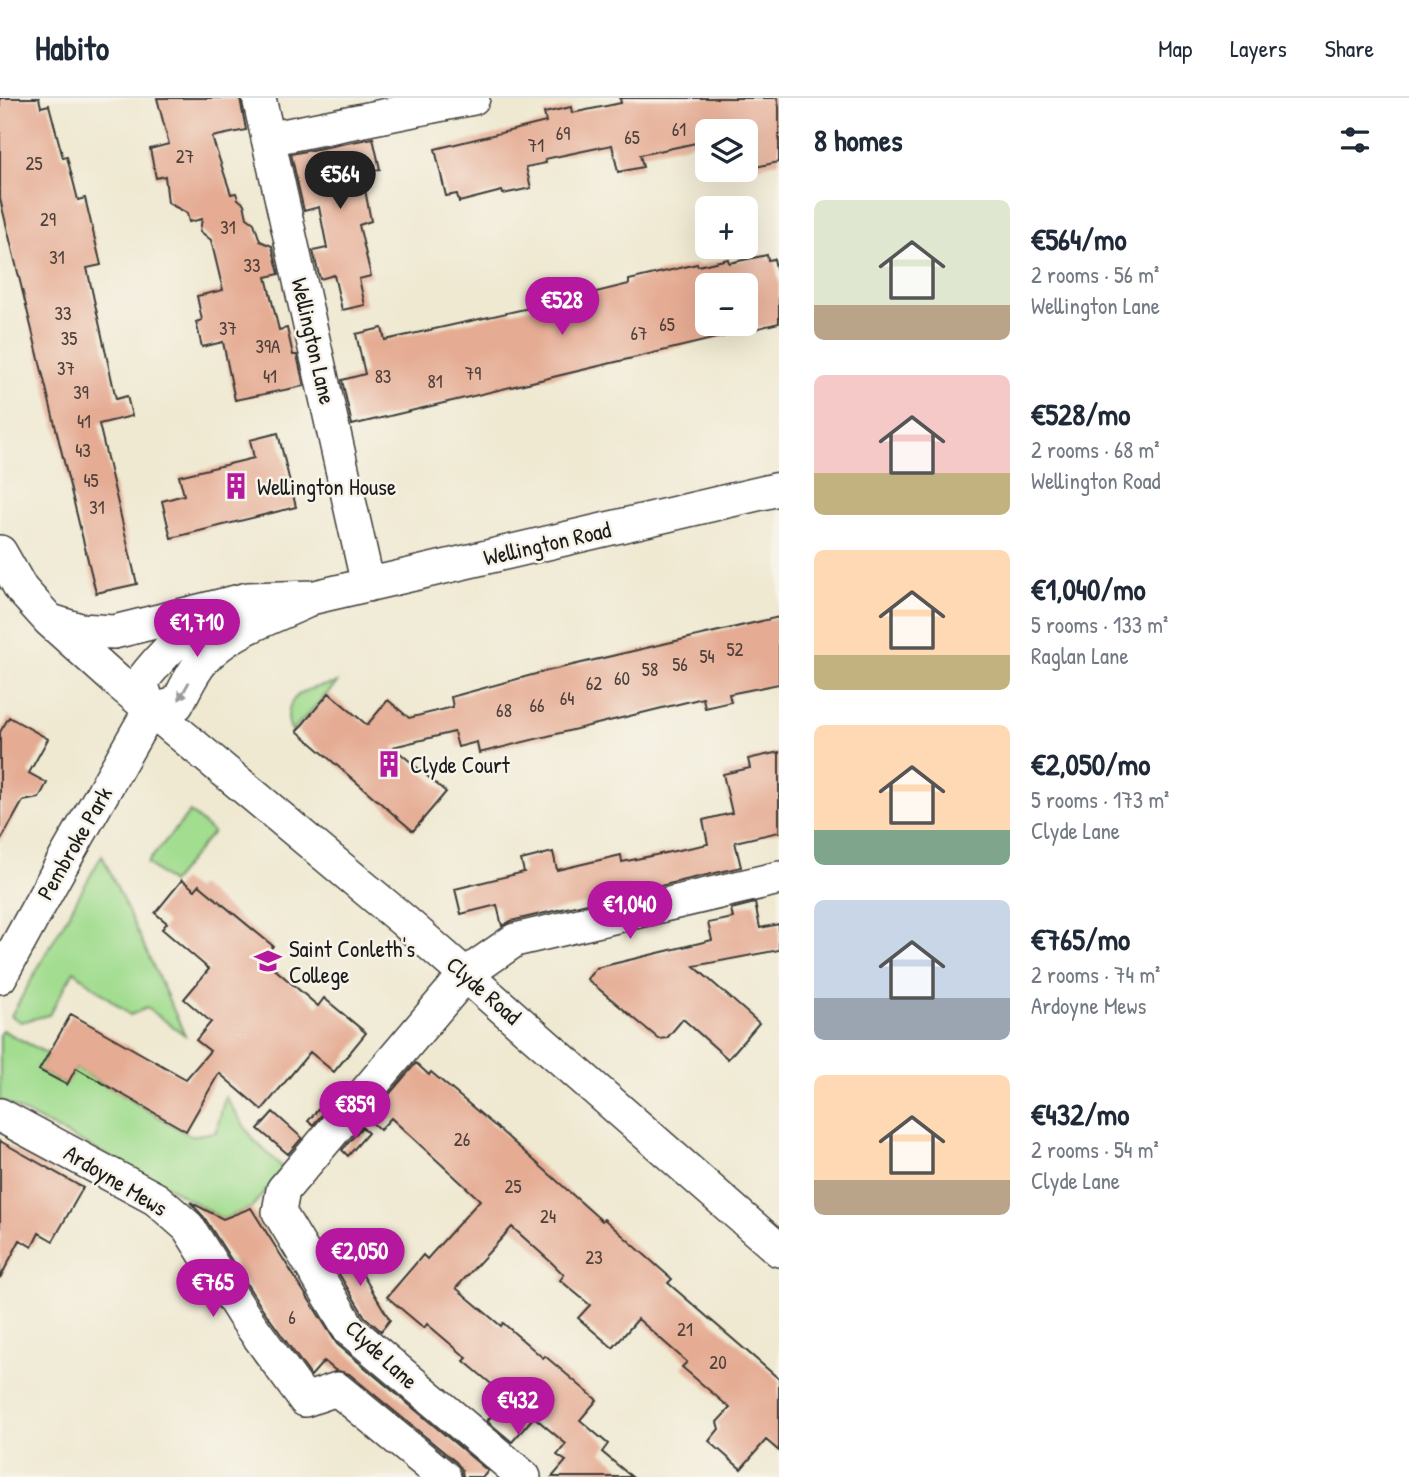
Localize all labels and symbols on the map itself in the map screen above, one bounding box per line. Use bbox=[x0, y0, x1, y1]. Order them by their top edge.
house number: 61 bbox=[672, 116, 686, 142]
house number: 69 bbox=[556, 120, 570, 146]
house number: 65 bbox=[624, 124, 640, 150]
house number: 71 bbox=[528, 132, 544, 158]
house number: 27 bbox=[176, 143, 194, 169]
house number: 25 bbox=[26, 150, 42, 176]
pin: €564 bbox=[299, 152, 381, 211]
house number: 29 bbox=[40, 206, 56, 232]
house number: 31 bbox=[220, 214, 236, 240]
house number: 31 bbox=[49, 244, 65, 270]
house number: 33 bbox=[243, 252, 261, 278]
street label: Wellington Lane bbox=[284, 275, 344, 407]
pin: €528 bbox=[521, 278, 603, 337]
house number: 33 bbox=[54, 300, 72, 326]
house number: 65 bbox=[659, 311, 675, 337]
house number: 37 bbox=[219, 315, 237, 341]
house number: 67 bbox=[631, 320, 648, 346]
house number: 35 bbox=[61, 325, 77, 351]
house number: 39A bbox=[256, 333, 280, 359]
house number: 37 bbox=[57, 355, 75, 381]
house number: 79 bbox=[465, 360, 481, 386]
house number: 41 bbox=[263, 363, 277, 389]
house number: 83 bbox=[375, 363, 391, 389]
house number: 81 bbox=[427, 368, 443, 394]
house number: 39 bbox=[73, 379, 89, 405]
house number: 41 bbox=[77, 408, 91, 434]
house number: 43 bbox=[75, 437, 91, 463]
house number: 45 bbox=[83, 467, 99, 493]
building icon: Wellington House bbox=[221, 471, 251, 501]
place label: Wellington House bbox=[257, 471, 396, 502]
house number: 31 bbox=[89, 494, 105, 520]
street label: Wellington Road bbox=[480, 513, 614, 573]
pin: €1,710 bbox=[140, 600, 254, 659]
house number: 52 bbox=[727, 636, 744, 662]
house number: 54 bbox=[699, 643, 715, 669]
house number: 56 bbox=[672, 651, 688, 677]
house number: 58 bbox=[642, 656, 658, 682]
house number: 60 bbox=[614, 665, 630, 691]
house number: 62 bbox=[586, 670, 602, 696]
one-way arrow bbox=[178, 681, 190, 701]
house number: 64 bbox=[560, 685, 574, 711]
house number: 66 bbox=[529, 692, 545, 718]
house number: 68 bbox=[496, 697, 512, 723]
building icon: Clyde Court bbox=[374, 749, 404, 779]
place label: Clyde Court bbox=[410, 749, 511, 780]
street label: Pembroke Park bbox=[29, 780, 119, 905]
pin: €1,040 bbox=[573, 882, 687, 941]
place label: Saint Conleth's College bbox=[289, 933, 415, 990]
school or university icon: Saint Conleth's College bbox=[253, 946, 283, 976]
street label: Clyde Road bbox=[440, 949, 528, 1031]
pin: €859 bbox=[314, 1082, 396, 1141]
house number: 26 bbox=[454, 1126, 470, 1152]
street label: Ardoyne Mews bbox=[59, 1137, 173, 1223]
house number: 25 bbox=[505, 1173, 521, 1199]
house number: 24 bbox=[540, 1203, 556, 1229]
pin: €2,050 bbox=[303, 1228, 417, 1288]
house number: 23 bbox=[585, 1244, 603, 1270]
pin: €765 bbox=[172, 1260, 254, 1319]
house number: 6 bbox=[288, 1304, 296, 1330]
street label: Clyde Lane bbox=[339, 1312, 425, 1396]
house number: 21 bbox=[677, 1316, 693, 1342]
house number: 20 bbox=[709, 1349, 727, 1375]
pin: €432 bbox=[477, 1378, 559, 1437]

